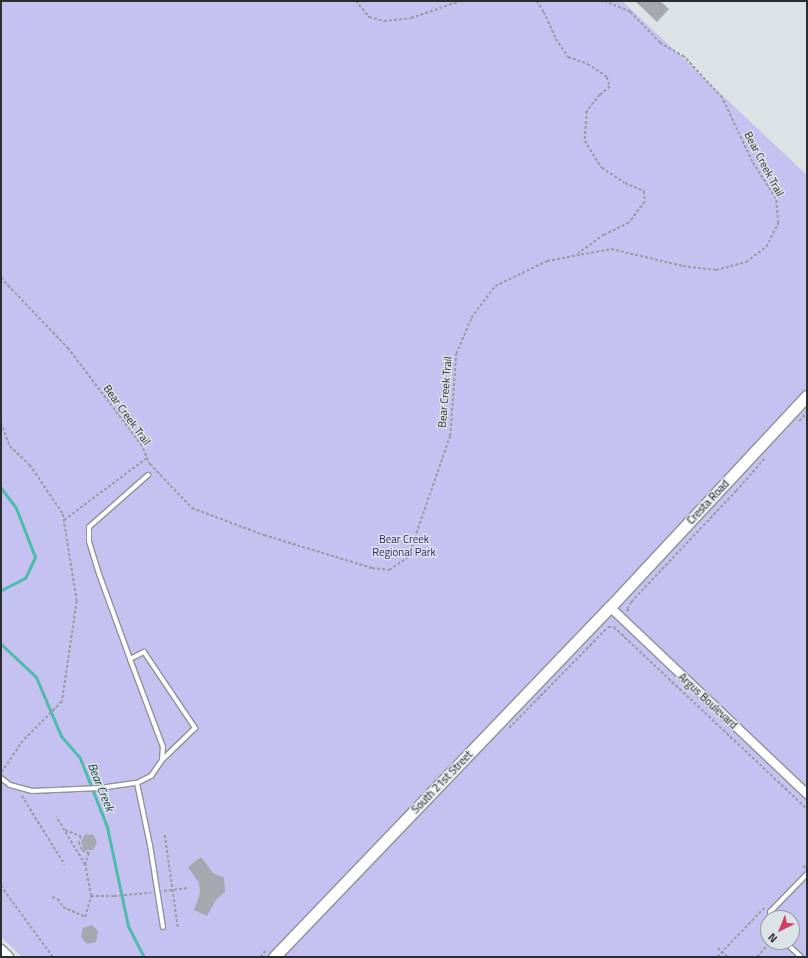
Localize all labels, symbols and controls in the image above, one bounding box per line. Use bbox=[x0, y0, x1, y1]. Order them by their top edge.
street label: Bear Creek Trail bbox=[741, 129, 787, 199]
street label: Bear Creek Trail bbox=[435, 356, 455, 428]
street label: Bear Creek Trail bbox=[101, 382, 153, 448]
street label: Cresta Road bbox=[684, 477, 732, 527]
park label: Bear Creek Regional Park bbox=[372, 533, 436, 559]
street label: Argus Boulevard bbox=[676, 670, 740, 732]
street label: South 21st Street bbox=[409, 748, 475, 816]
water label: Bear Creek bbox=[85, 761, 117, 813]
north arrow bbox=[760, 910, 800, 950]
text: N bbox=[764, 930, 781, 946]

